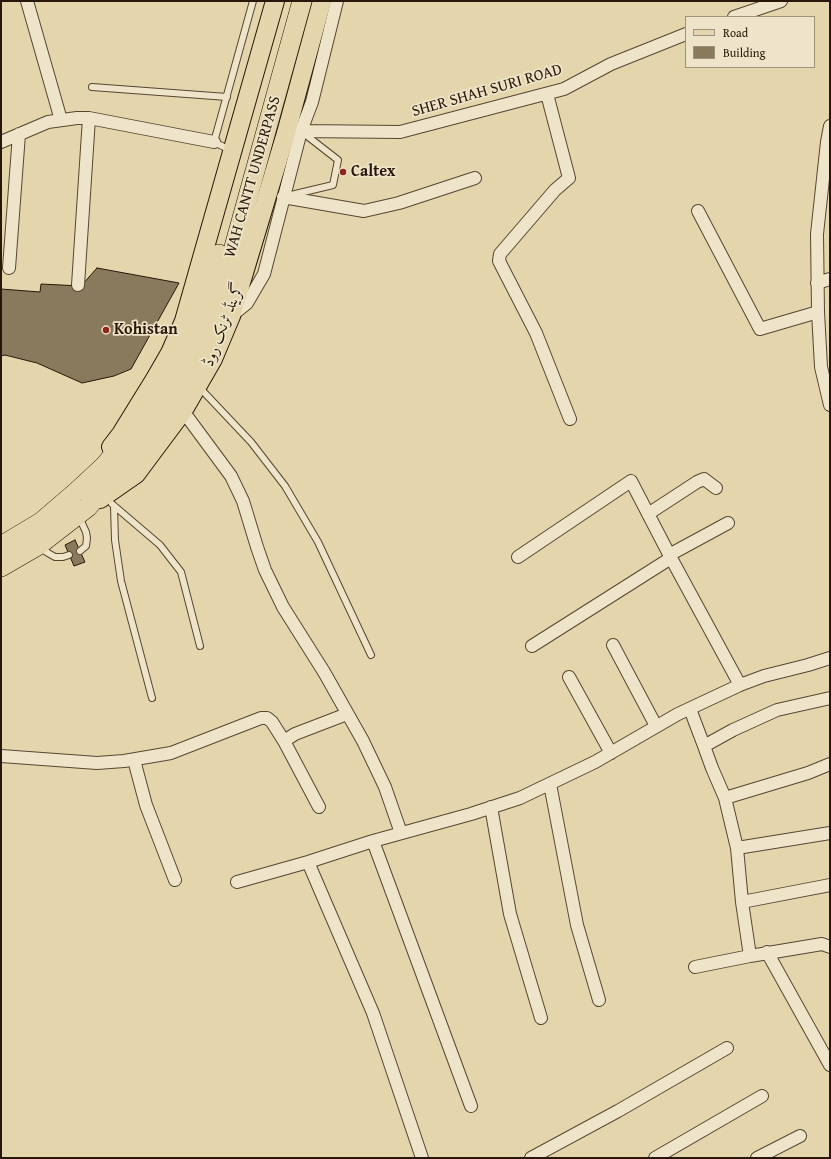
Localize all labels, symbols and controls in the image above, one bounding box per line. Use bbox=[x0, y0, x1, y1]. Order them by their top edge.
legend bbox=[685, 16, 815, 68]
text: Road bbox=[723, 24, 748, 41]
text: Building bbox=[723, 44, 766, 61]
street label: SHER SHAH SURI ROAD bbox=[410, 60, 564, 122]
street label: WAH CANTT UNDERPASS bbox=[221, 94, 285, 260]
place label: Caltex bbox=[351, 162, 395, 182]
marker: Caltex bbox=[338, 167, 348, 177]
street label: گرینڈ ٹرنک روڈ bbox=[199, 281, 249, 369]
place label: Kohistan bbox=[114, 320, 178, 340]
marker: Kohistan bbox=[101, 325, 111, 335]

